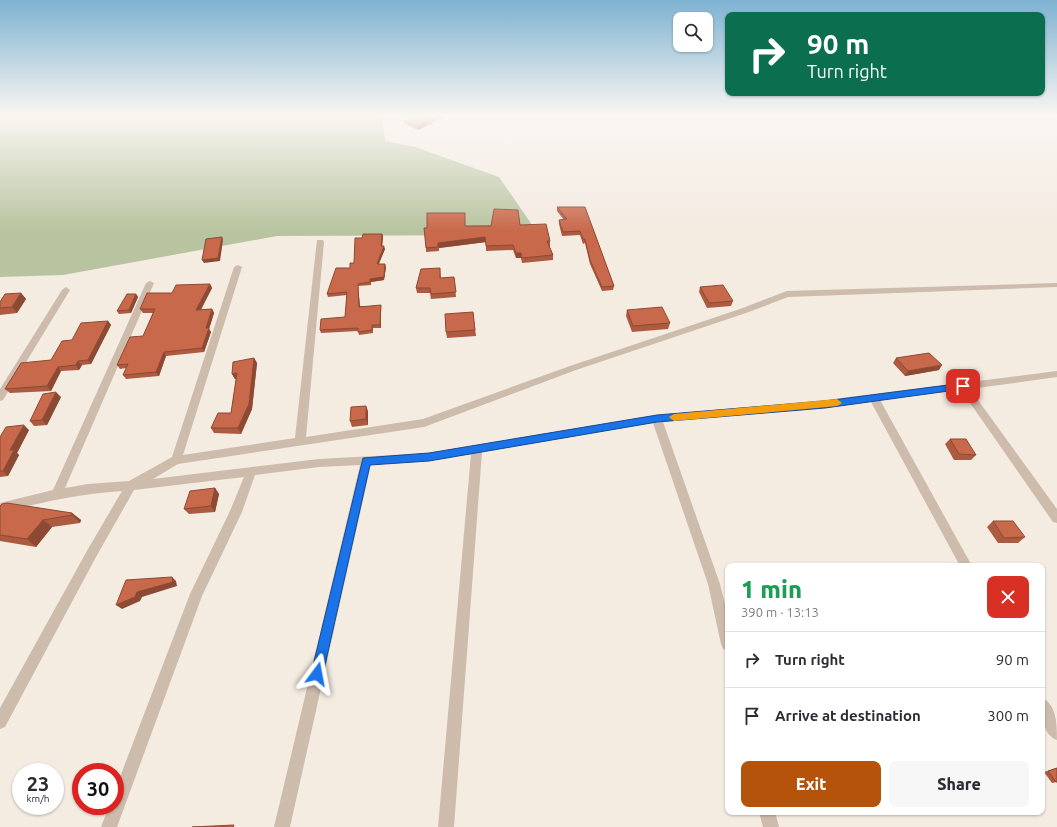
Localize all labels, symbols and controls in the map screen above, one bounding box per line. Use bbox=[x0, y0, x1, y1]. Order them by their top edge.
map controls bbox=[673, 12, 713, 52]
button: search bbox=[673, 12, 713, 52]
icon: right bbox=[741, 28, 793, 80]
text: 90 m bbox=[807, 28, 869, 59]
text: Turn right bbox=[807, 61, 887, 81]
pin bbox=[946, 369, 980, 403]
icon: arrive bbox=[952, 375, 974, 397]
text: 1 min bbox=[741, 576, 802, 603]
button: close bbox=[987, 576, 1029, 618]
text: 390 m · 13:13 bbox=[741, 605, 819, 619]
icon: right bbox=[741, 649, 763, 671]
text: Turn right bbox=[775, 651, 845, 668]
text: 90 m bbox=[996, 651, 1029, 668]
position arrow bbox=[296, 653, 338, 695]
icon: arrive bbox=[741, 705, 763, 727]
text: Arrive at destination bbox=[775, 707, 921, 724]
text: 300 m bbox=[987, 707, 1029, 724]
button: Exit bbox=[741, 761, 881, 807]
button: Share bbox=[889, 761, 1029, 807]
speed limit sign: 30 bbox=[72, 763, 124, 815]
text: 23 bbox=[27, 772, 49, 795]
text: km/h bbox=[26, 793, 50, 804]

